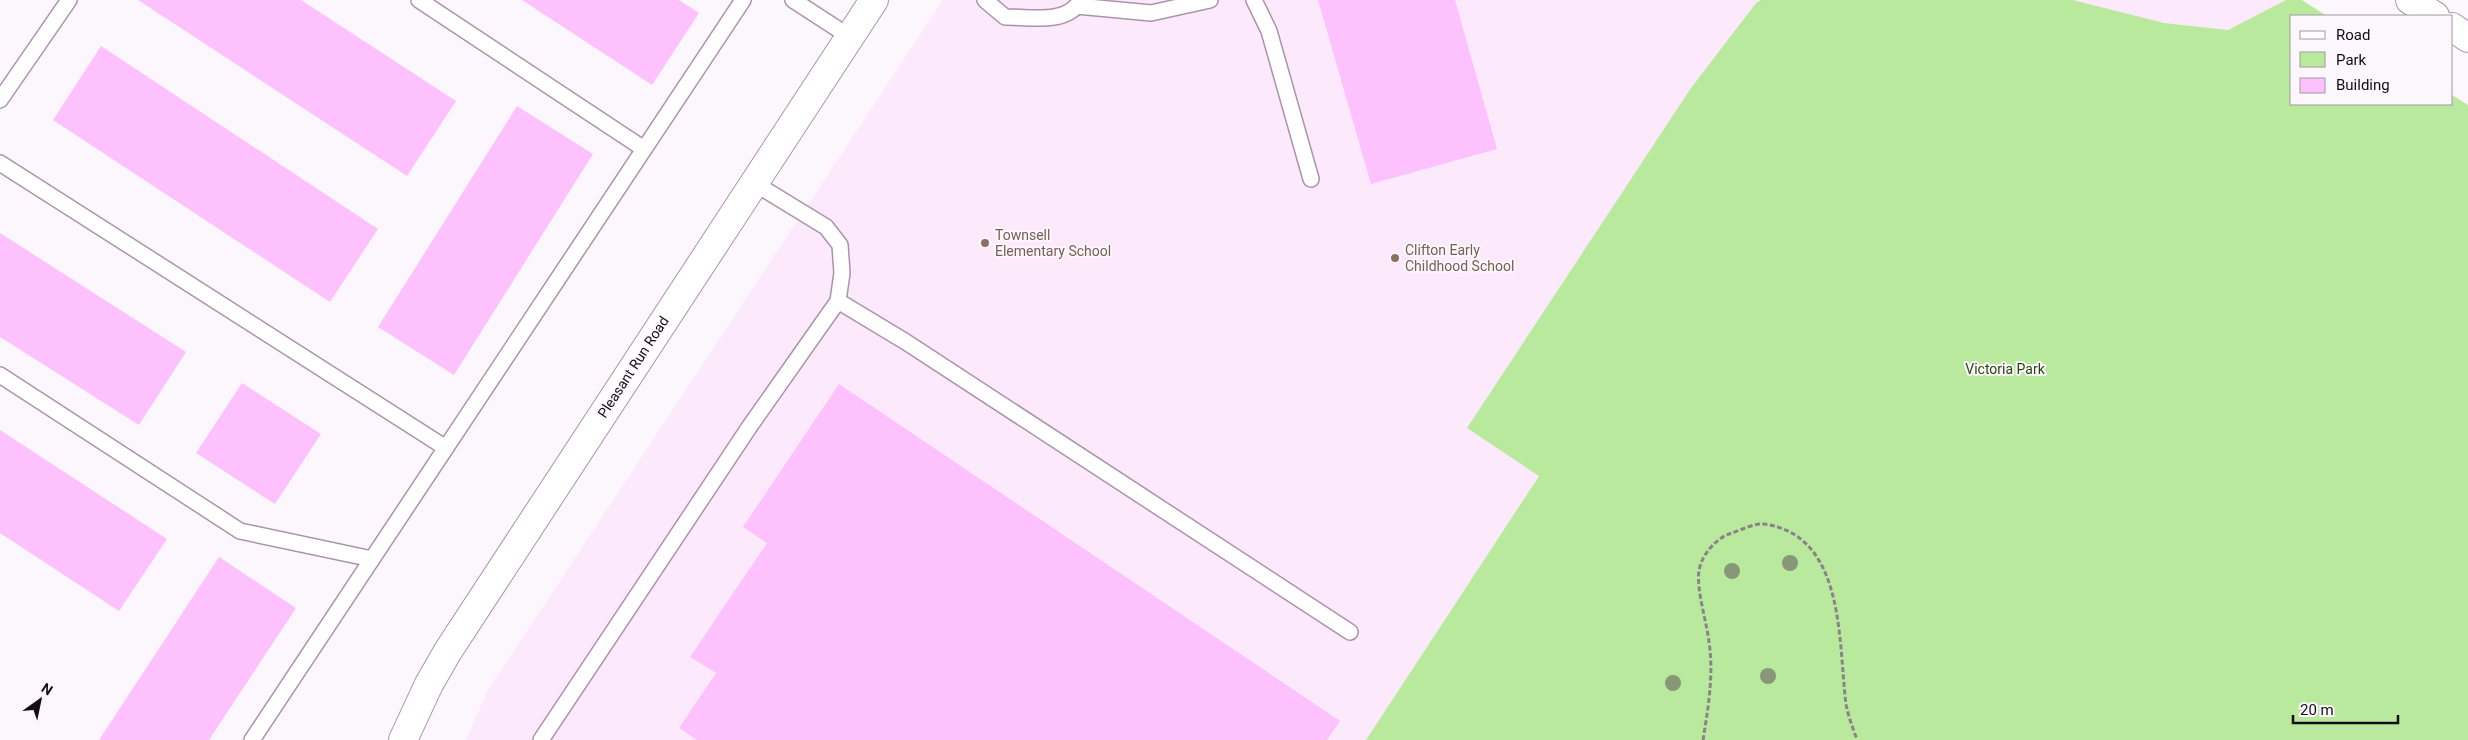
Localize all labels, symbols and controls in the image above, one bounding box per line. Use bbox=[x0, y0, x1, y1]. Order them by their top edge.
legend bbox=[2290, 15, 2453, 105]
text: Road bbox=[2336, 26, 2370, 44]
text: Park bbox=[2336, 51, 2367, 69]
text: Building bbox=[2336, 76, 2390, 94]
place label: Townsell Elementary School bbox=[995, 227, 1111, 259]
marker: Townsell Elementary School bbox=[979, 237, 991, 249]
place label: Clifton Early Childhood School bbox=[1405, 242, 1514, 274]
marker: Clifton Early Childhood School bbox=[1389, 252, 1401, 264]
street label: Pleasant Run Road bbox=[594, 313, 672, 421]
park label: Victoria Park bbox=[1965, 361, 2046, 377]
north arrow bbox=[15, 675, 65, 725]
text: N bbox=[39, 680, 56, 699]
scale bar bbox=[2293, 692, 2398, 724]
text: 20 m bbox=[2300, 701, 2334, 719]

